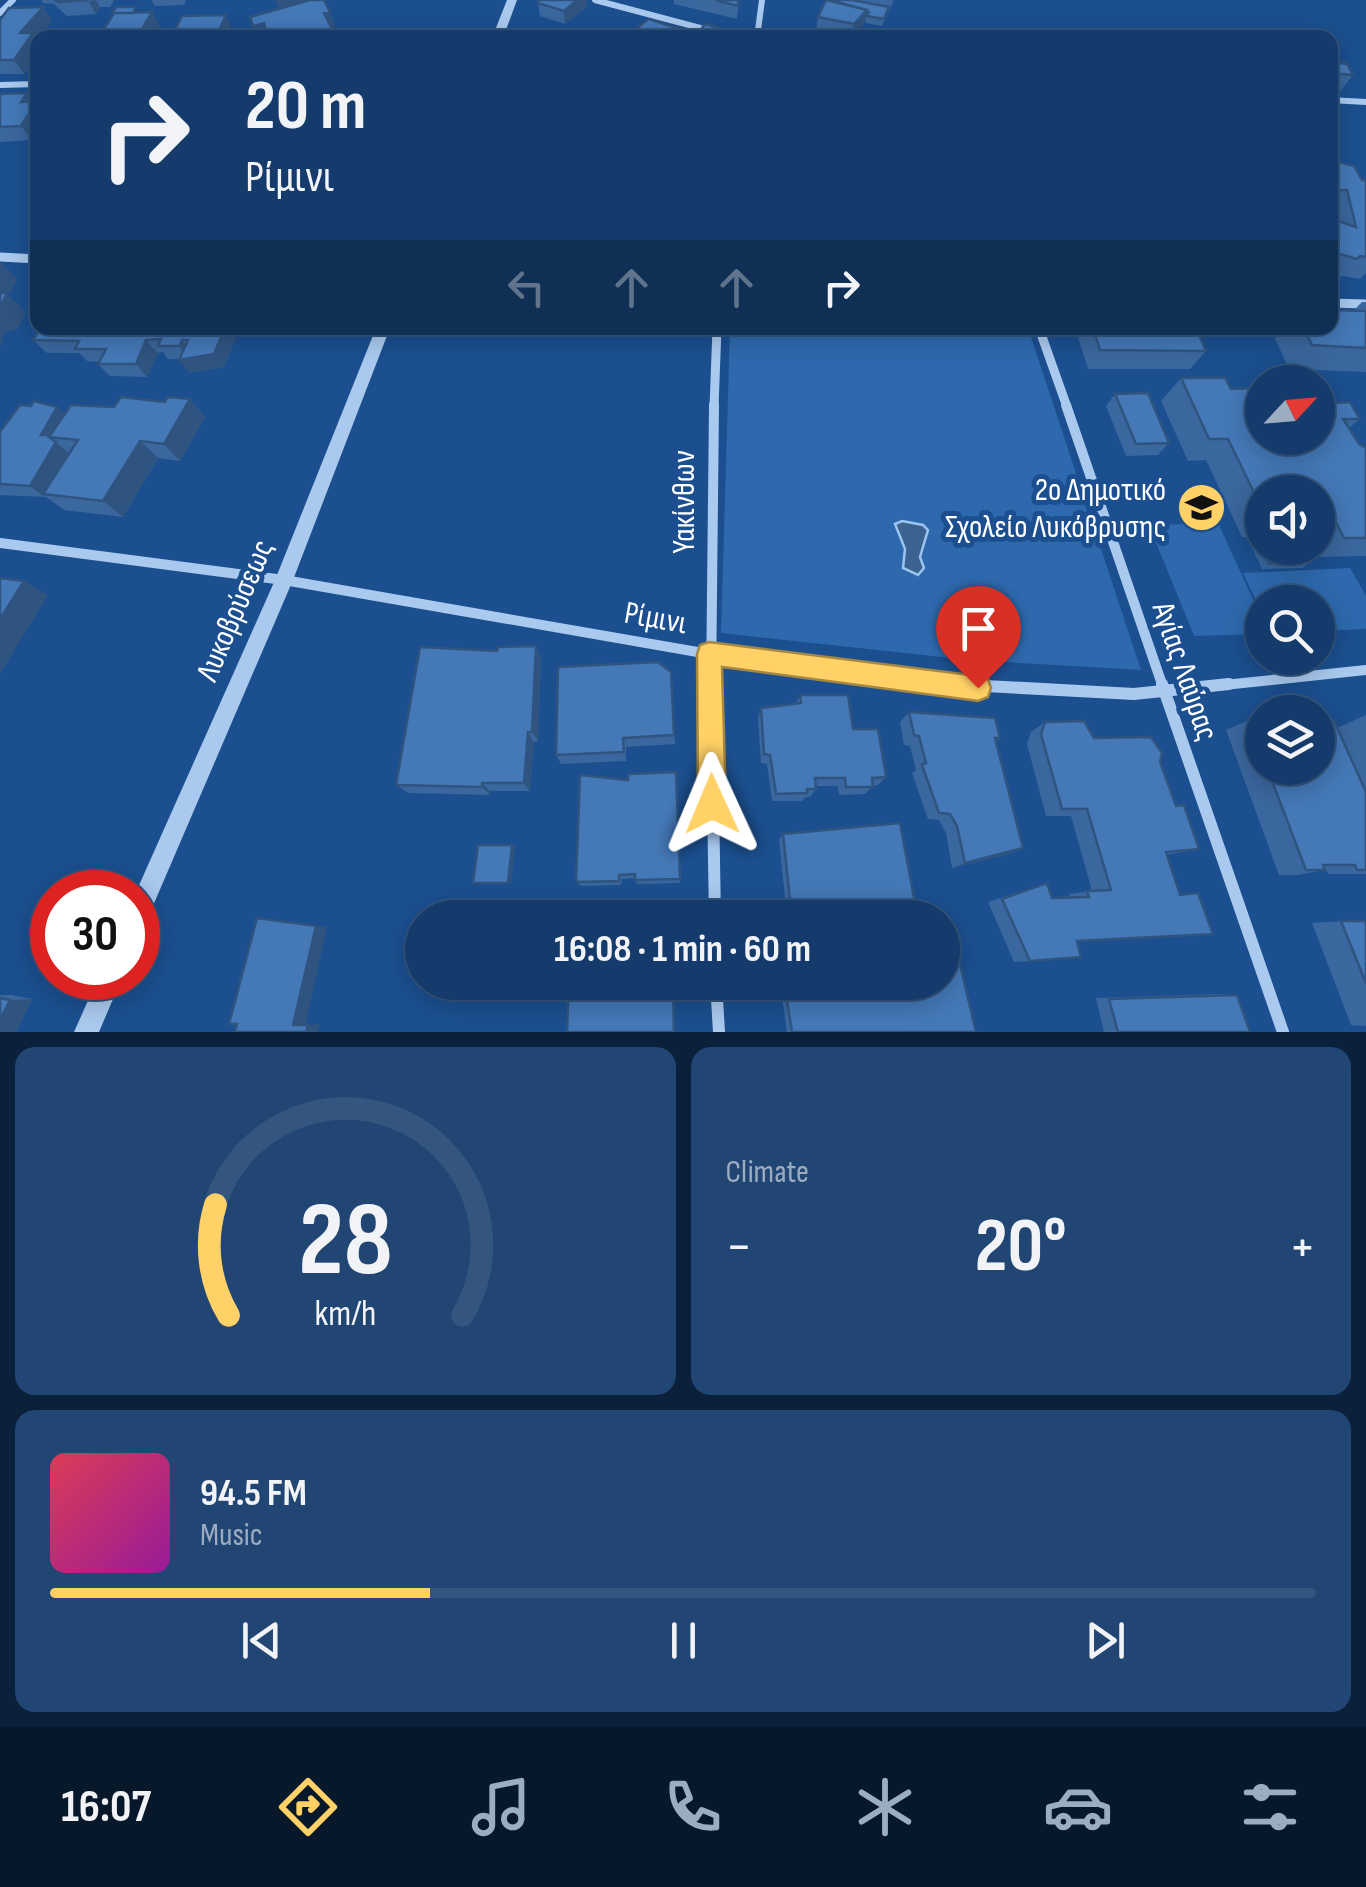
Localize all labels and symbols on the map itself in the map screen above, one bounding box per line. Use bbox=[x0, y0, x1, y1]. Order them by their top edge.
north arrow bbox=[1245, 365, 1335, 455]
street label: Υακίνθων bbox=[665, 451, 704, 553]
place label: 2ο Δημοτικό Σχολείο Λυκόβρυσης bbox=[945, 471, 1166, 547]
school or university icon: 2ο Δημοτικό Σχολείο Λυκόβρυσης bbox=[1175, 481, 1227, 533]
street label: Λυκοβρύσεως bbox=[188, 534, 283, 688]
pin bbox=[936, 586, 1021, 689]
street label: Ρίμινι bbox=[621, 594, 690, 643]
street label: Αγίας Λαύρας bbox=[1142, 596, 1226, 746]
position arrow bbox=[660, 752, 764, 856]
speed limit sign: 30 bbox=[30, 870, 160, 1000]

